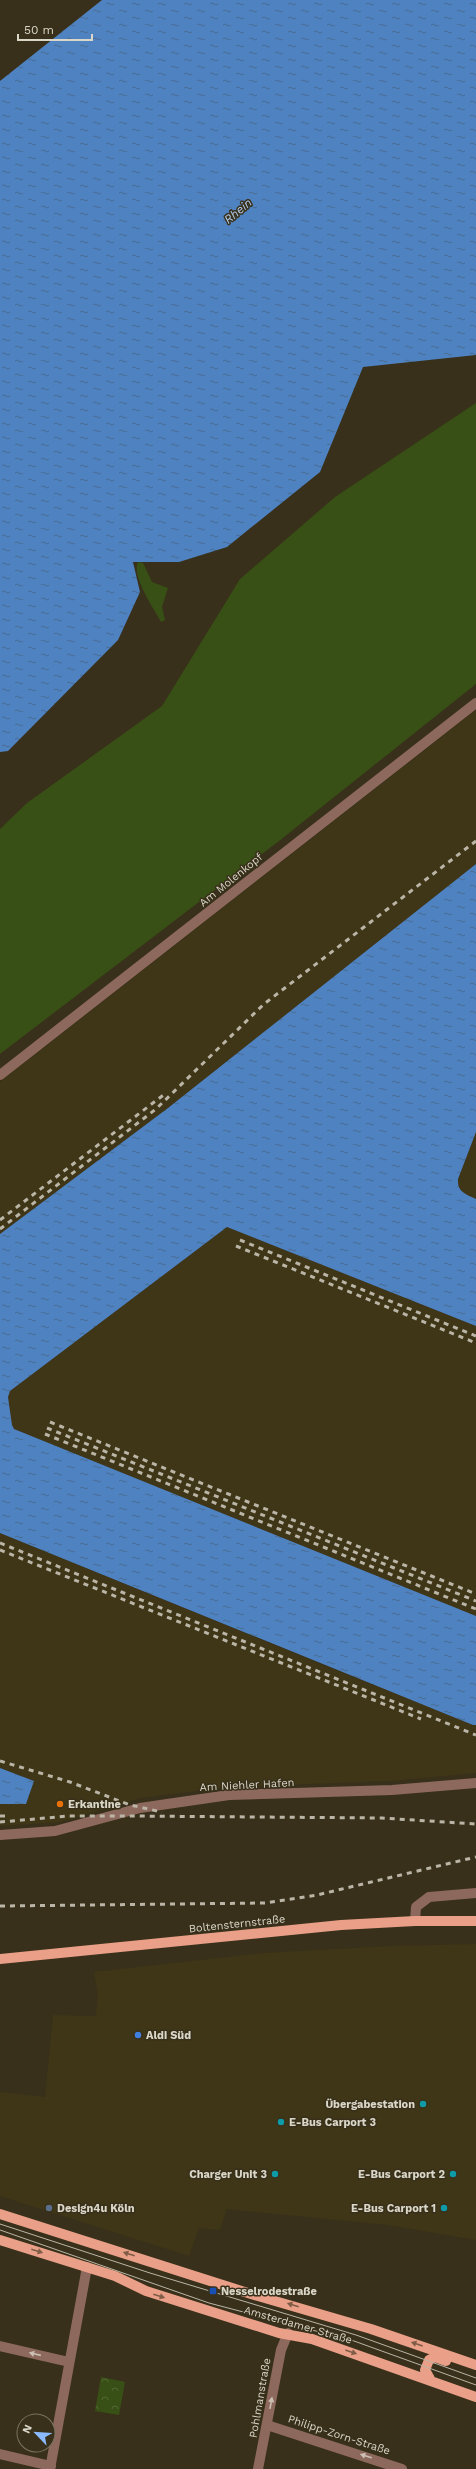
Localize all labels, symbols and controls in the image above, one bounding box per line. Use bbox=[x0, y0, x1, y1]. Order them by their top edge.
scale bar bbox=[18, 16, 92, 42]
text: 50 m bbox=[24, 23, 54, 37]
water label: Rhein bbox=[221, 195, 255, 227]
street label: Am Molenkopf bbox=[197, 850, 266, 909]
street label: Am Niehler Hafen bbox=[199, 1776, 295, 1794]
place label: Erkantine bbox=[68, 1798, 121, 1811]
marker: Erkantine bbox=[55, 1799, 65, 1809]
street label: Boltensternstraße bbox=[188, 1912, 286, 1936]
place label: Aldi Süd bbox=[146, 2029, 191, 2042]
marker: Aldi Süd bbox=[133, 2030, 143, 2040]
place label: Übergabestation bbox=[325, 2098, 415, 2111]
marker: Übergabestation bbox=[418, 2099, 428, 2109]
place label: E-Bus Carport 3 bbox=[289, 2116, 376, 2129]
marker: E-Bus Carport 3 bbox=[276, 2117, 286, 2127]
place label: Charger Unit 3 bbox=[189, 2168, 267, 2181]
place label: E-Bus Carport 2 bbox=[358, 2168, 445, 2181]
marker: Charger Unit 3 bbox=[270, 2169, 280, 2179]
marker: E-Bus Carport 2 bbox=[448, 2169, 458, 2179]
place label: Design4u Köln bbox=[57, 2202, 135, 2215]
place label: E-Bus Carport 1 bbox=[351, 2202, 436, 2215]
marker: Design4u Köln bbox=[44, 2203, 54, 2213]
marker: E-Bus Carport 1 bbox=[439, 2203, 449, 2213]
one-way arrow bbox=[32, 2248, 44, 2254]
one-way arrow bbox=[122, 2251, 134, 2257]
place label: Nesselrodestraße bbox=[221, 2285, 317, 2298]
marker: Nesselrodestraße bbox=[208, 2286, 218, 2296]
one-way arrow bbox=[153, 2293, 165, 2299]
one-way arrow bbox=[287, 2302, 299, 2308]
street label: Amsterdamer Straße bbox=[242, 2303, 354, 2347]
one-way arrow bbox=[410, 2341, 422, 2347]
one-way arrow bbox=[345, 2350, 357, 2356]
one-way arrow bbox=[29, 2351, 41, 2357]
street label: Pohlmanstraße bbox=[247, 2357, 273, 2439]
one-way arrow bbox=[268, 2397, 274, 2409]
street label: Philipp-Zorn-Straße bbox=[286, 2412, 392, 2458]
north arrow bbox=[16, 2413, 56, 2453]
text: N bbox=[20, 2423, 35, 2435]
one-way arrow bbox=[359, 2453, 371, 2459]

